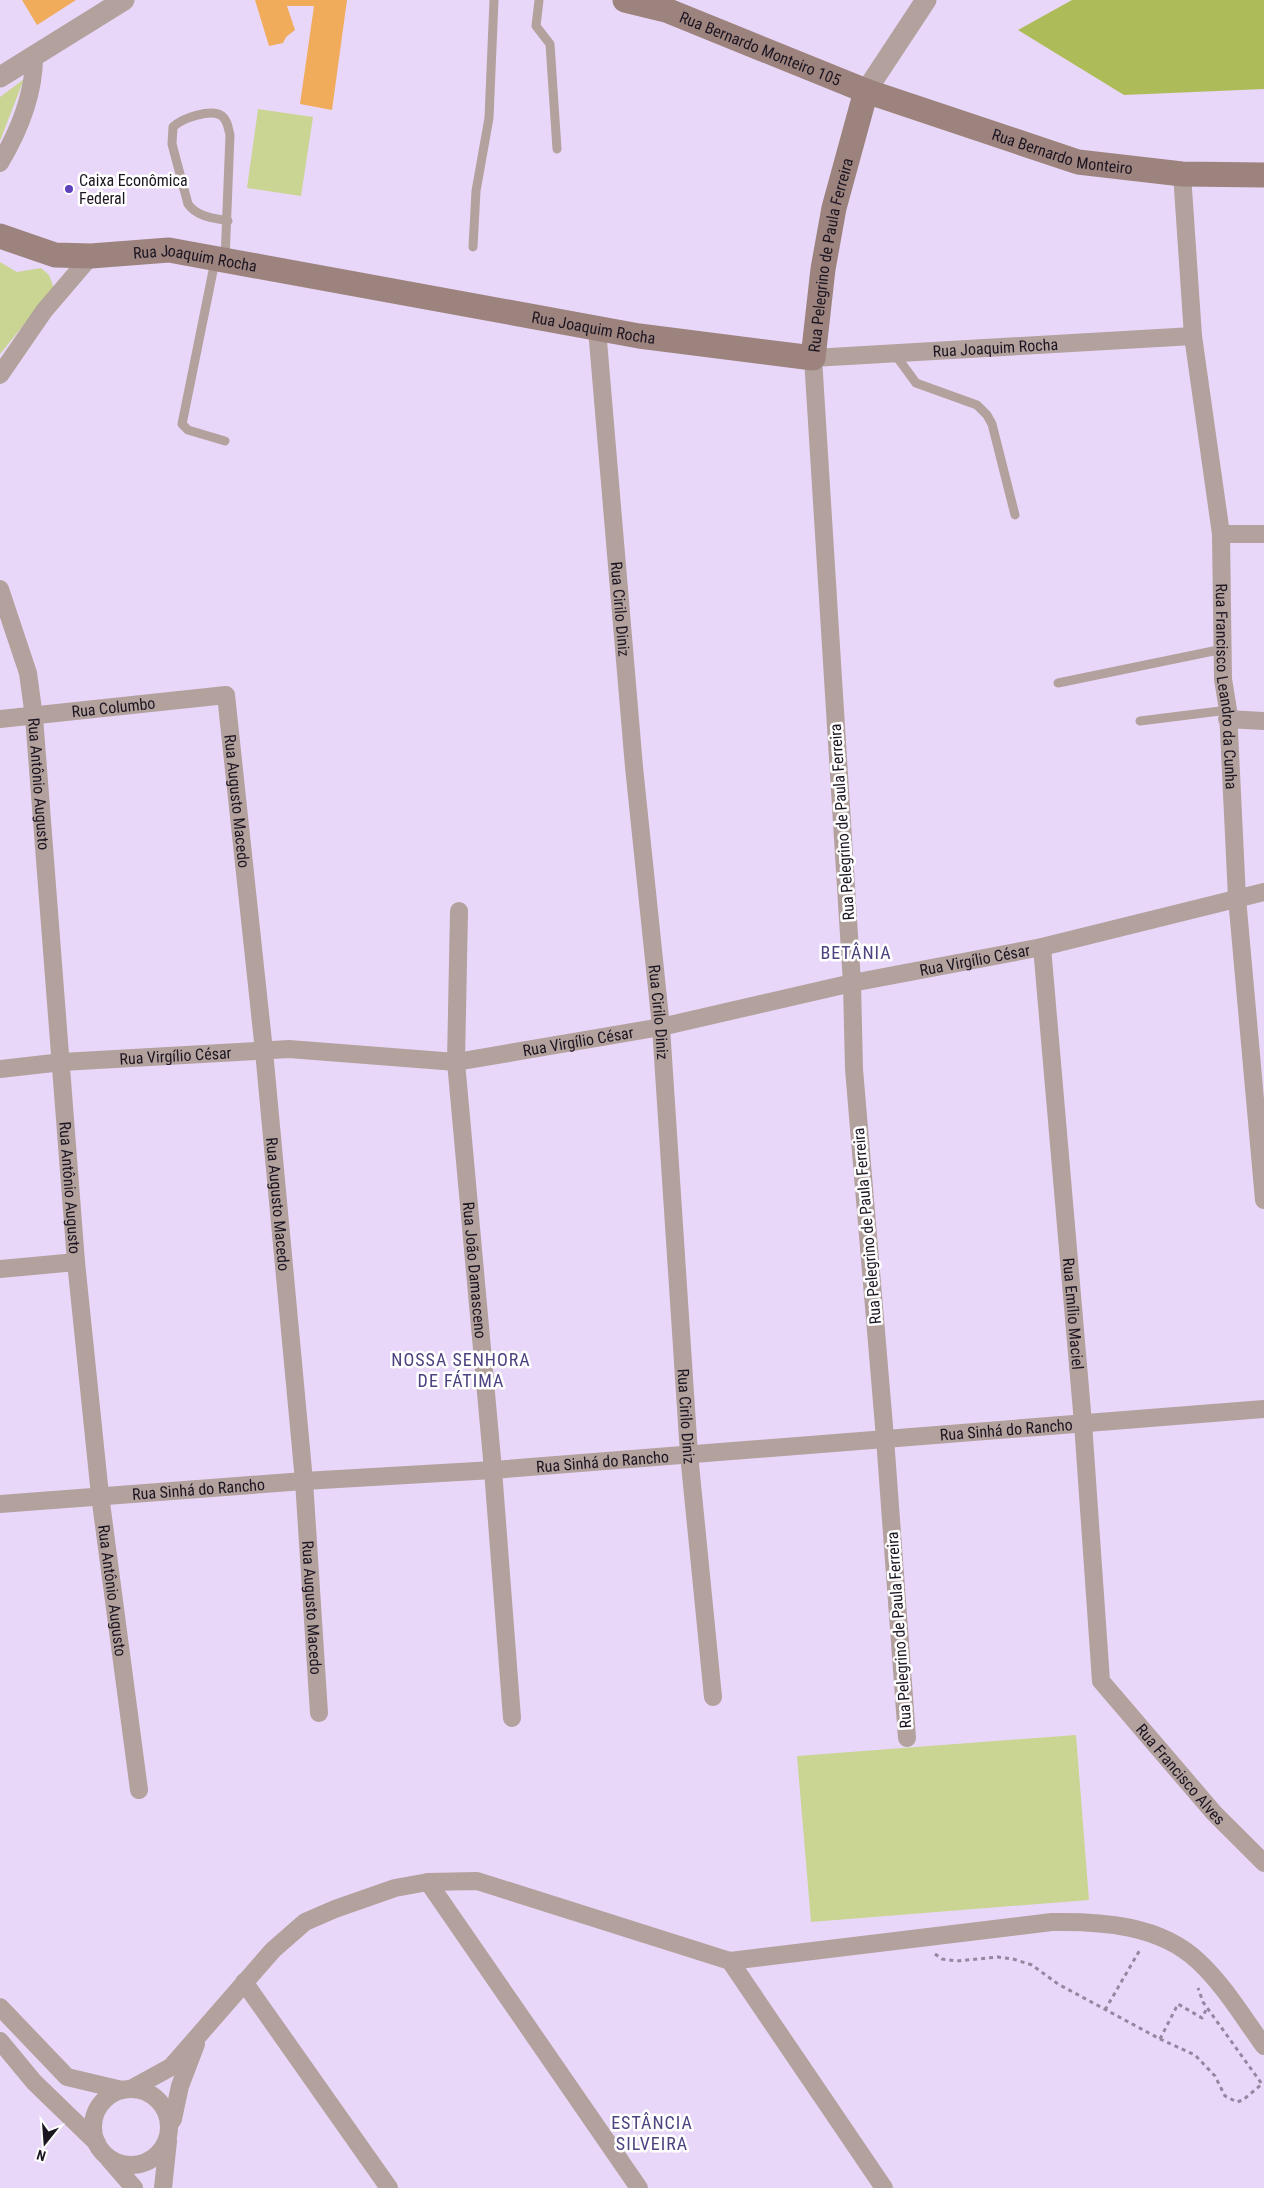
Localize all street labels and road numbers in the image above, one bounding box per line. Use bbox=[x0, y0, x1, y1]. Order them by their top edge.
street label: Rua Bernardo Monteiro 105 bbox=[677, 7, 844, 89]
street label: Rua Bernardo Monteiro bbox=[990, 124, 1134, 178]
street label: Rua Pelegrino de Paula Ferreira bbox=[804, 156, 857, 353]
street label: Rua Joaquim Rocha bbox=[132, 240, 259, 275]
street label: Rua Joaquim Rocha bbox=[530, 307, 657, 347]
street label: Rua Joaquim Rocha bbox=[932, 334, 1059, 361]
street label: Rua Cirilo Diniz bbox=[607, 561, 634, 657]
street label: Rua Francisco Leandro da Cunha bbox=[1212, 583, 1241, 790]
street label: Rua Columbo bbox=[71, 693, 156, 721]
street label: Rua Antônio Augusto bbox=[25, 717, 54, 851]
street label: Rua Pelegrino de Paula Ferreira bbox=[826, 723, 858, 921]
street label: Rua Augusto Macedo bbox=[221, 733, 254, 869]
street label: Rua Virgílio César bbox=[918, 940, 1032, 980]
street label: Rua Cirilo Diniz bbox=[645, 964, 673, 1060]
street label: Rua Virgílio César bbox=[521, 1022, 635, 1060]
street label: Rua Virgílio César bbox=[119, 1043, 232, 1068]
street label: Rua Antônio Augusto bbox=[56, 1121, 85, 1255]
street label: Rua Pelegrino de Paula Ferreira bbox=[849, 1127, 885, 1325]
street label: Rua Augusto Macedo bbox=[263, 1136, 294, 1272]
street label: Rua João Damasceno bbox=[459, 1201, 491, 1339]
street label: Rua Emílio Maciel bbox=[1059, 1257, 1088, 1370]
street label: Rua Cirilo Diniz bbox=[674, 1368, 699, 1465]
street label: Rua Sinhá do Rancho bbox=[939, 1415, 1073, 1444]
street label: Rua Sinhá do Rancho bbox=[535, 1447, 670, 1476]
street label: Rua Sinhá do Rancho bbox=[131, 1474, 266, 1503]
street label: Rua Antônio Augusto bbox=[94, 1523, 131, 1657]
street label: Rua Pelegrino de Paula Ferreira bbox=[883, 1531, 915, 1729]
street label: Rua Augusto Macedo bbox=[298, 1540, 326, 1675]
street label: Rua Francisco Alves bbox=[1132, 1720, 1229, 1828]

